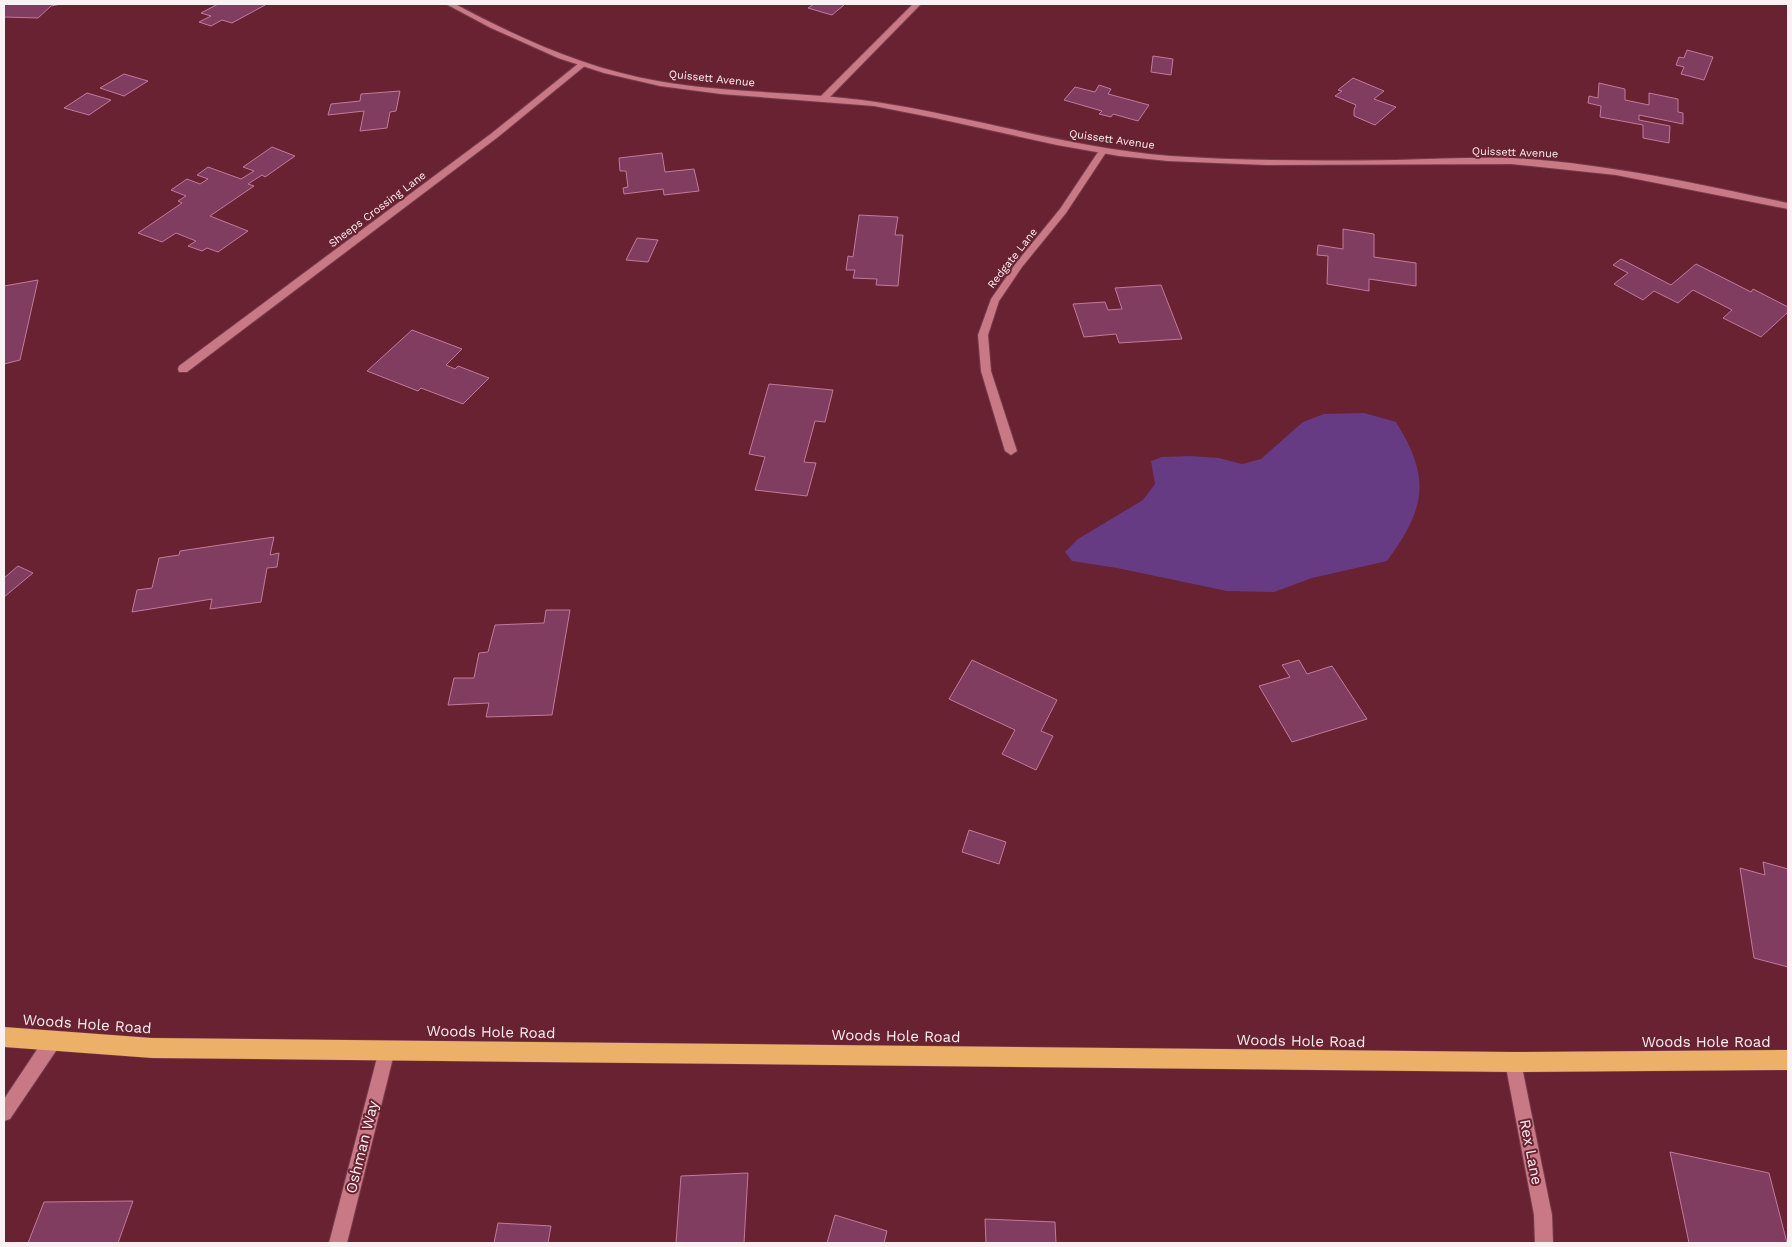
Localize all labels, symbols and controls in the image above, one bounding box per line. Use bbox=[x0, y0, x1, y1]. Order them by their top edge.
street label: Quissett Avenue bbox=[668, 68, 756, 89]
street label: Quissett Avenue bbox=[1068, 127, 1156, 152]
street label: Quissett Avenue bbox=[1472, 144, 1558, 161]
street label: Sheeps Crossing Lane bbox=[326, 169, 428, 250]
street label: Redgate Lane bbox=[985, 226, 1040, 291]
street label: Woods Hole Road bbox=[22, 1011, 152, 1037]
street label: Woods Hole Road bbox=[426, 1022, 556, 1042]
street label: Woods Hole Road bbox=[831, 1026, 961, 1046]
street label: Woods Hole Road bbox=[1236, 1031, 1366, 1051]
street label: Woods Hole Road bbox=[1641, 1033, 1771, 1051]
street label: Oshman Way bbox=[342, 1099, 382, 1195]
street label: Rex Lane bbox=[1516, 1118, 1546, 1186]

